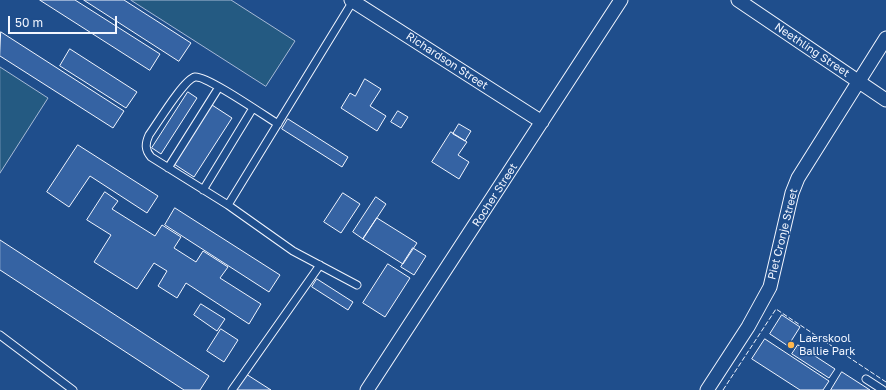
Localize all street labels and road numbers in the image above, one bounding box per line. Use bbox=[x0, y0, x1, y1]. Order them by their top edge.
street label: Neethling Street bbox=[772, 20, 852, 80]
street label: Richardson Street bbox=[404, 30, 490, 92]
street label: Rocher Street bbox=[470, 161, 520, 229]
street label: Piet Cronje Street bbox=[765, 187, 801, 281]

